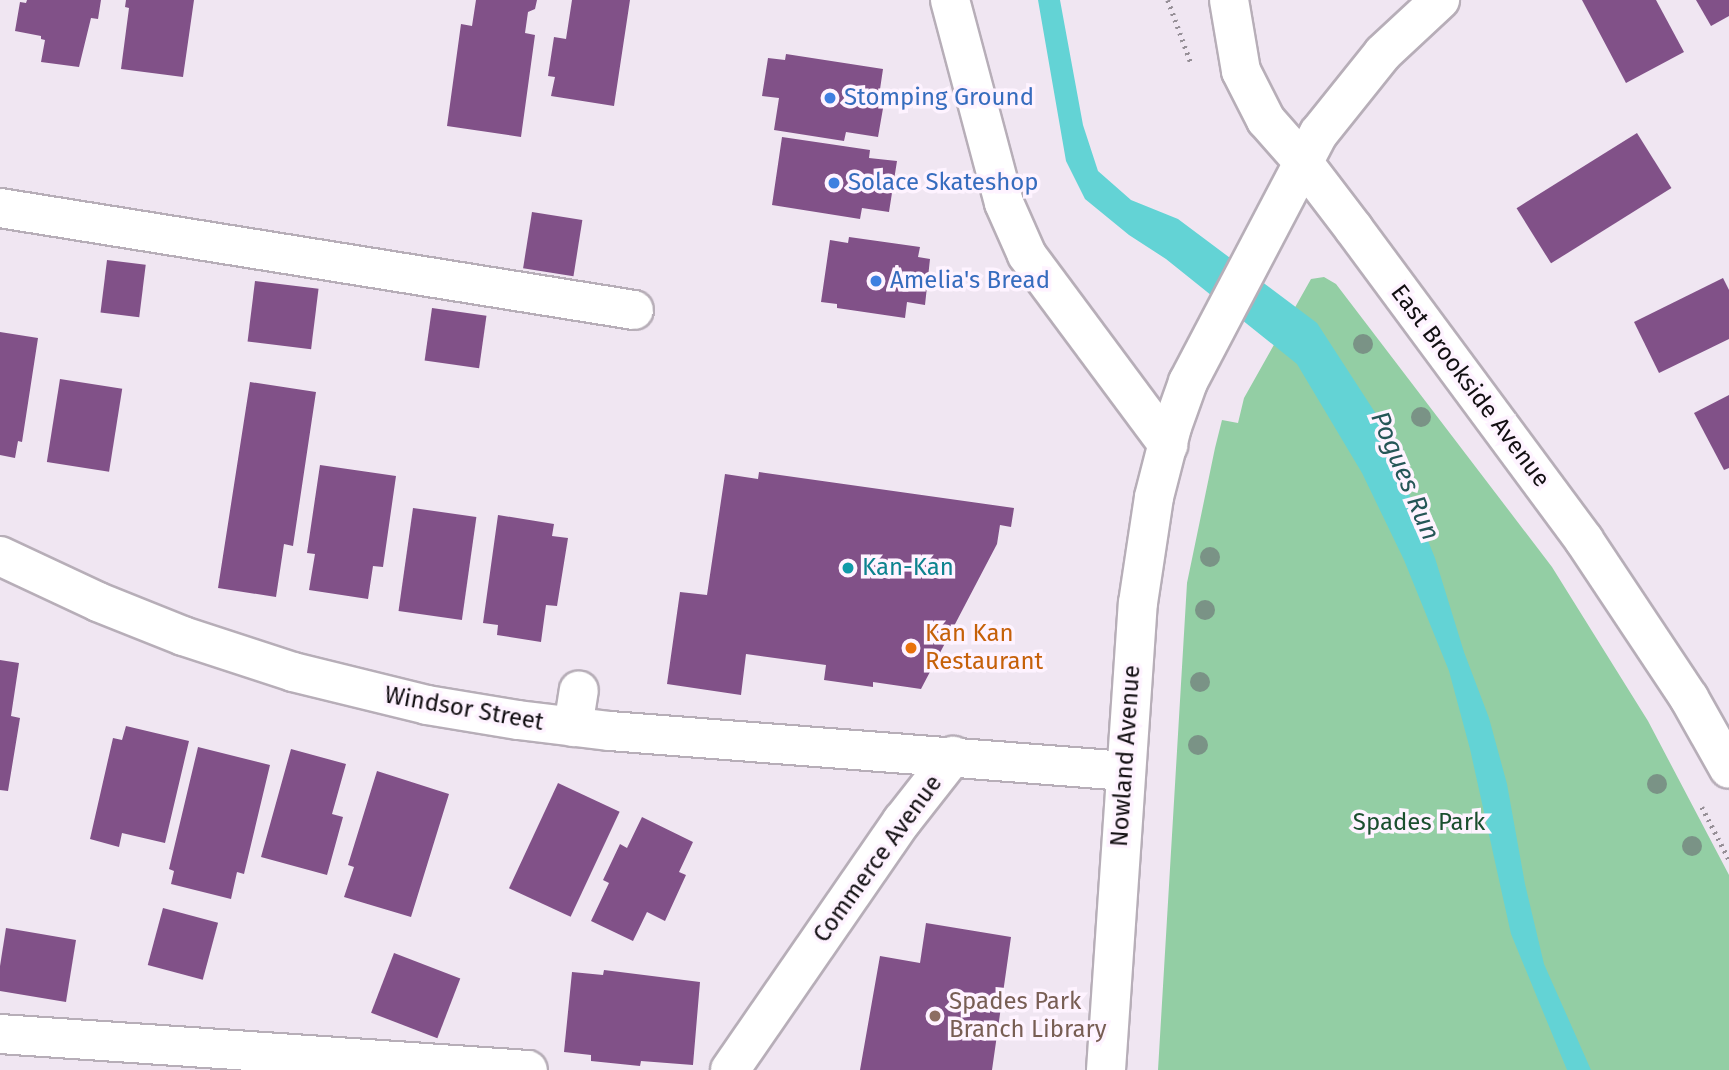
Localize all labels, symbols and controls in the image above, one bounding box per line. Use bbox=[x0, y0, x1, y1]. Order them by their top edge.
place label: Stomping Ground bbox=[844, 84, 1034, 112]
marker: Stomping Ground bbox=[822, 90, 838, 106]
place label: Solace Skateshop bbox=[848, 169, 1038, 197]
marker: Solace Skateshop bbox=[826, 175, 842, 191]
place label: Amelia's Bread bbox=[890, 267, 1050, 295]
marker: Amelia's Bread bbox=[868, 273, 884, 289]
street label: East Brookside Avenue bbox=[1384, 279, 1556, 493]
water label: Pogues Run bbox=[1364, 407, 1446, 545]
place label: Kan-Kan bbox=[862, 554, 954, 582]
marker: Kan-Kan bbox=[840, 560, 856, 576]
place label: Kan Kan Restaurant bbox=[925, 620, 1043, 676]
marker: Kan Kan Restaurant bbox=[903, 640, 919, 656]
street label: Nowland Avenue bbox=[1105, 664, 1147, 848]
street label: Windsor Street bbox=[382, 681, 546, 737]
street label: Commerce Avenue bbox=[808, 770, 948, 948]
park label: Spades Park bbox=[1353, 809, 1485, 837]
place label: Spades Park Branch Library bbox=[949, 988, 1107, 1044]
marker: Spades Park Branch Library bbox=[927, 1008, 943, 1024]

